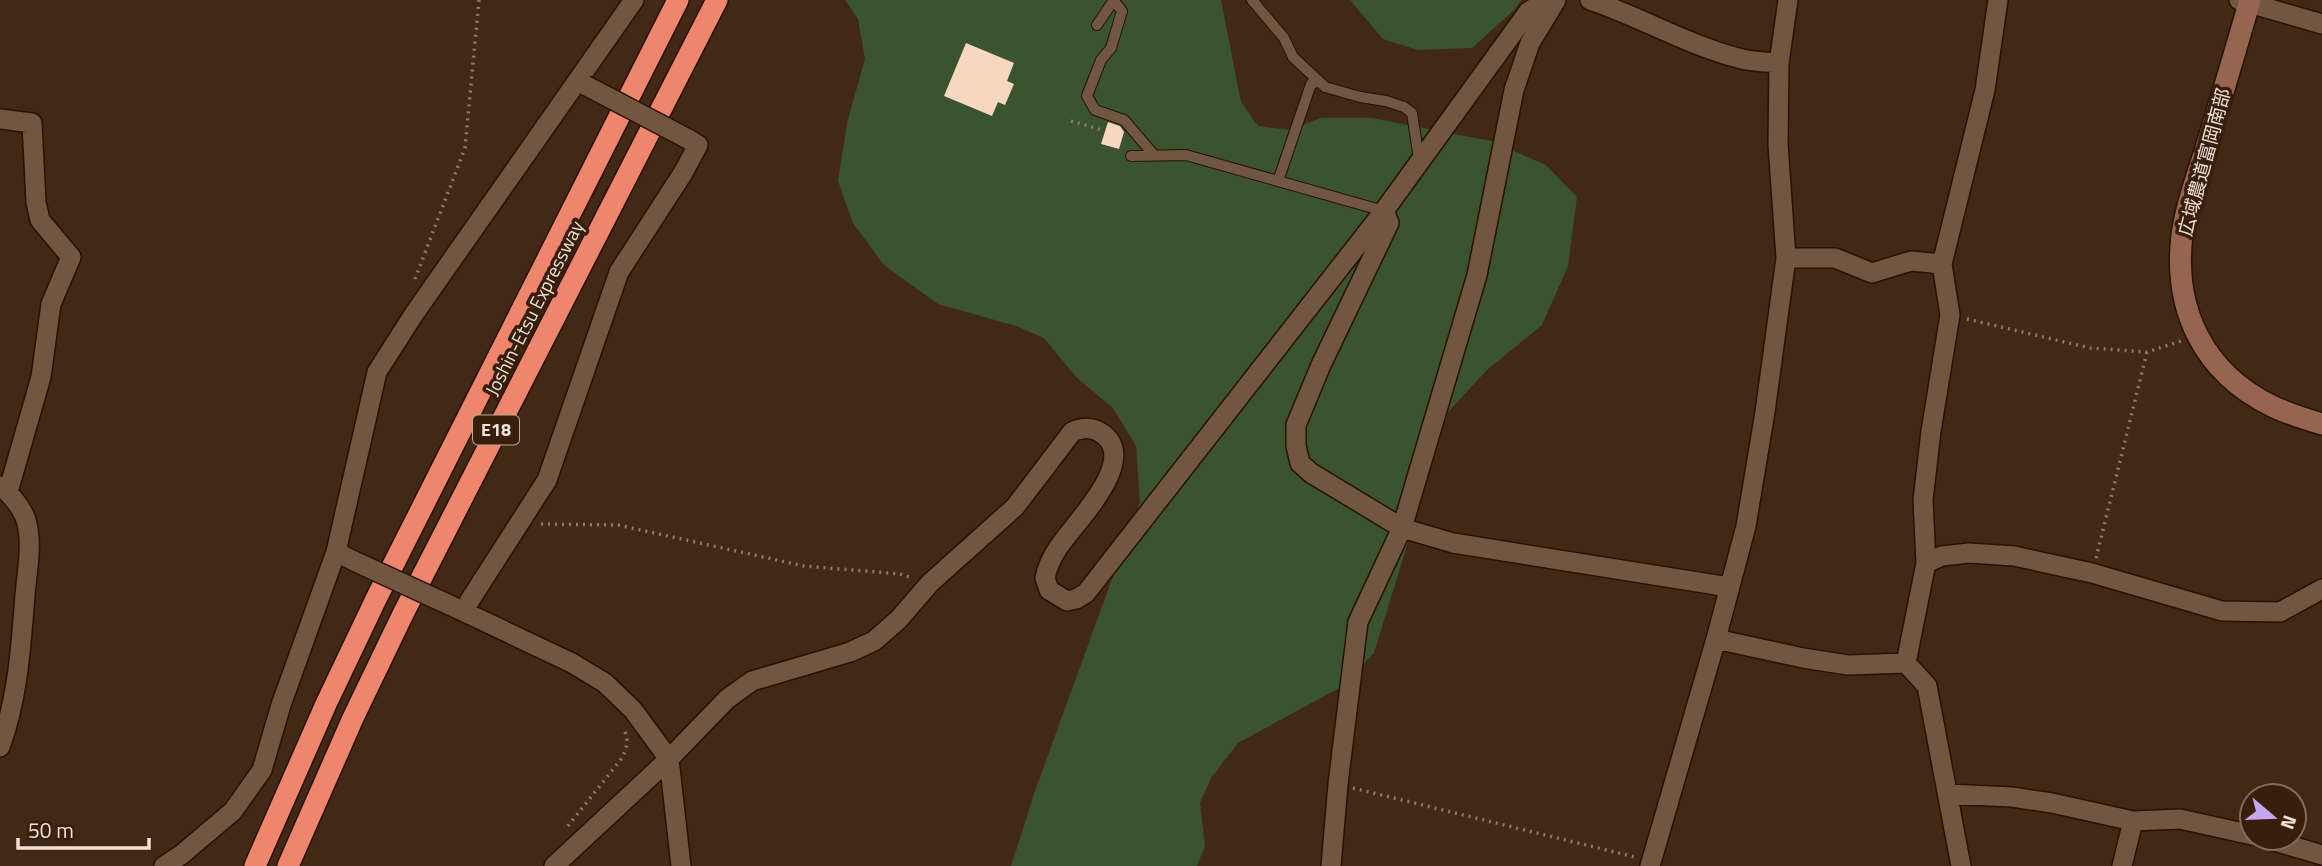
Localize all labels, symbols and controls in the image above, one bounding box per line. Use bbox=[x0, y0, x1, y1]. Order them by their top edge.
street label: 広域農道富岡南部 bbox=[2170, 85, 2237, 239]
street label: Joshin-Etsu Expressway bbox=[477, 215, 590, 400]
road number: E18 bbox=[473, 416, 519, 444]
north arrow bbox=[2238, 782, 2308, 852]
scale bar bbox=[18, 806, 149, 850]
text: N bbox=[2274, 812, 2305, 834]
text: 50 m bbox=[28, 814, 74, 846]

